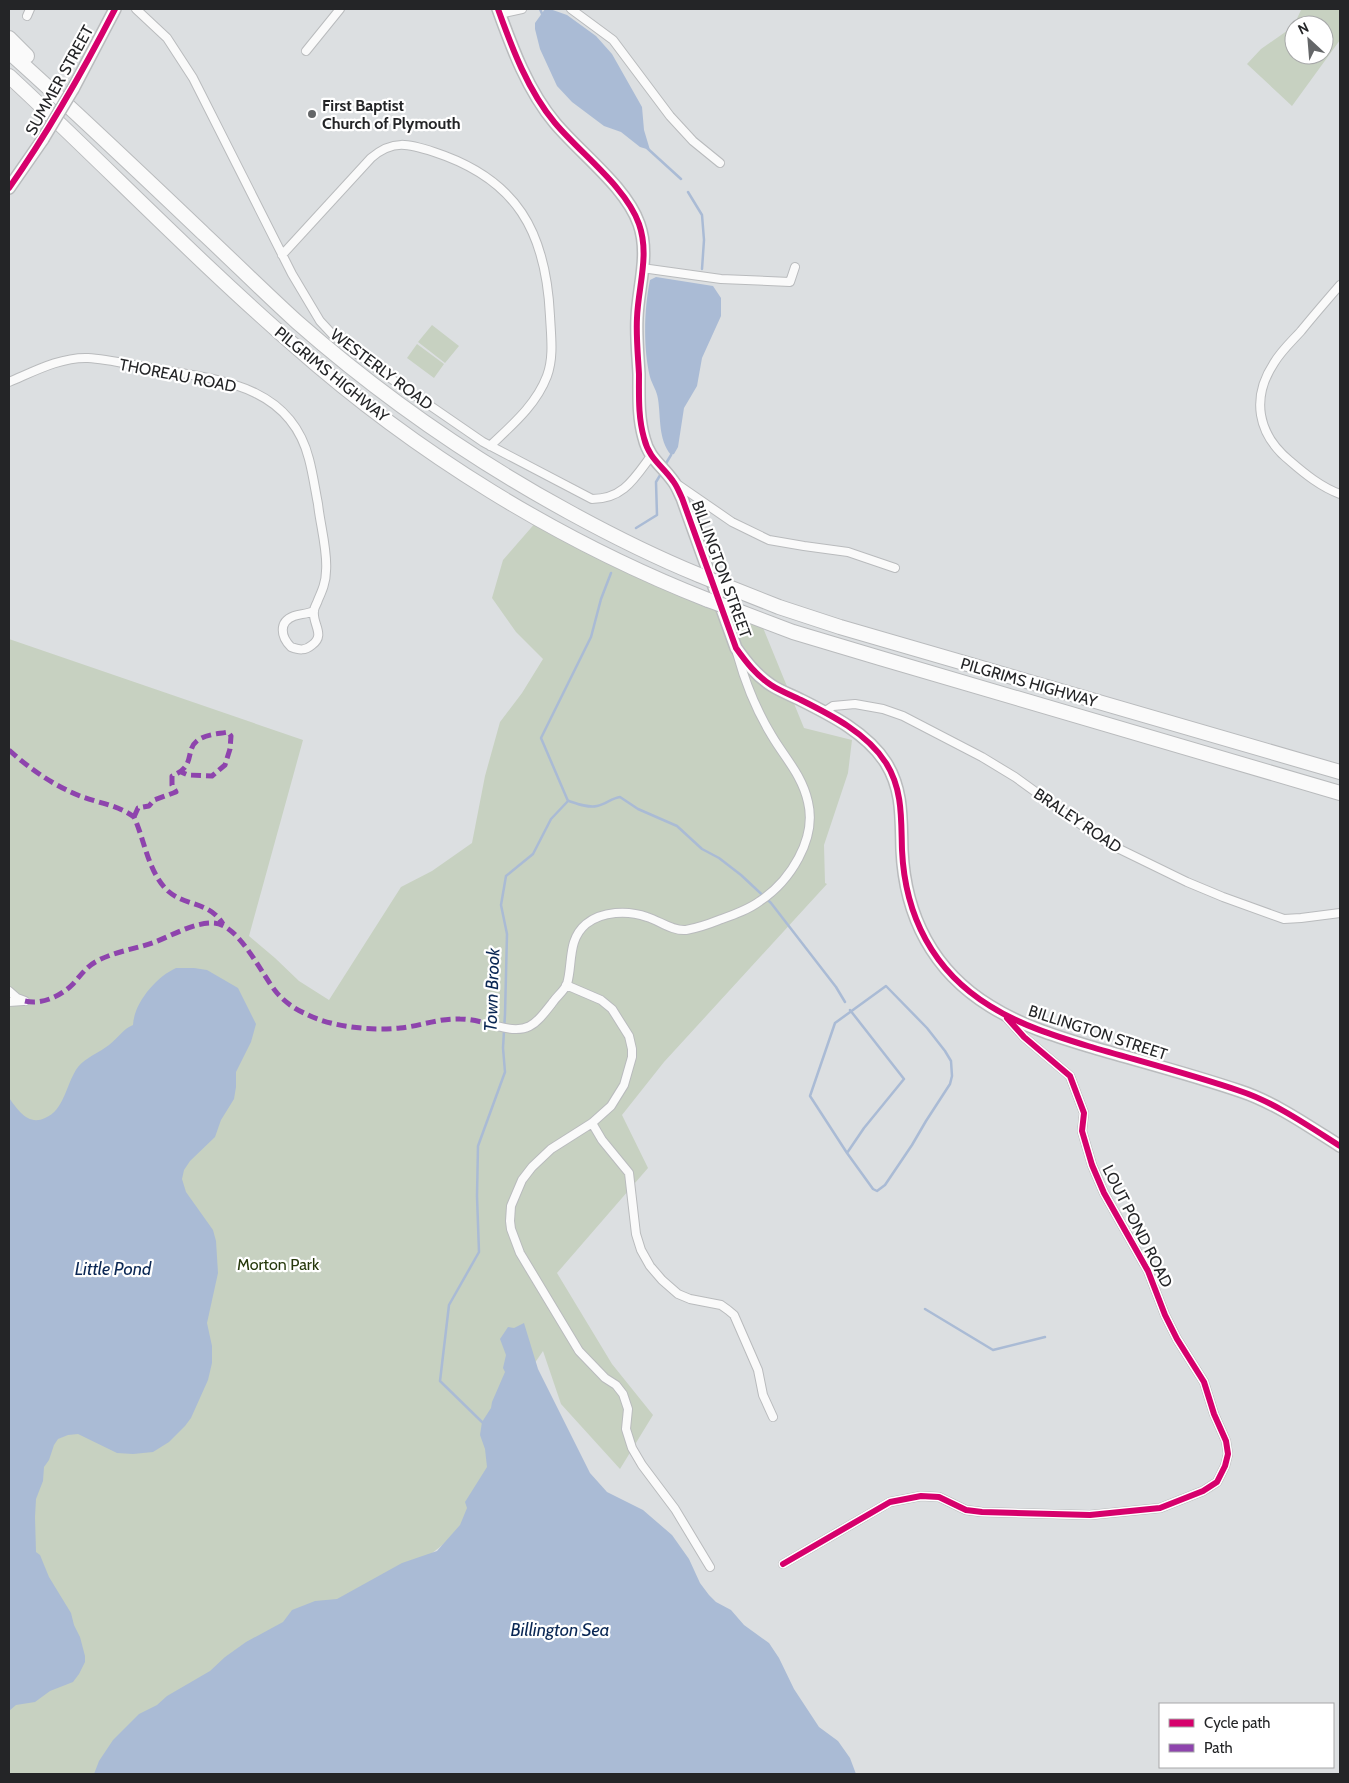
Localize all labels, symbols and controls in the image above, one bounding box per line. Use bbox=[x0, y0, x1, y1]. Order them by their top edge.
north arrow bbox=[1284, 15, 1334, 65]
text: N bbox=[1295, 18, 1312, 39]
street label: SUMMER STREET bbox=[21, 22, 98, 138]
place label: First Baptist Church of Plymouth bbox=[322, 96, 461, 133]
marker: First Baptist Church of Plymouth bbox=[306, 108, 318, 120]
street label: PILGRIMS HIGHWAY bbox=[271, 323, 393, 427]
street label: WESTERLY ROAD bbox=[327, 325, 436, 414]
street label: THOREAU ROAD bbox=[118, 355, 238, 396]
street label: BILLINGTON STREET bbox=[688, 498, 755, 641]
street label: PILGRIMS HIGHWAY bbox=[958, 654, 1100, 711]
street label: BRALEY ROAD bbox=[1030, 784, 1125, 857]
water label: Town Brook bbox=[480, 947, 504, 1032]
street label: BILLINGTON STREET bbox=[1026, 1001, 1170, 1064]
street label: LOUT POND ROAD bbox=[1098, 1162, 1177, 1291]
park label: Morton Park bbox=[237, 1255, 320, 1274]
water label: Little Pond bbox=[75, 1258, 152, 1280]
water label: Billington Sea bbox=[510, 1619, 610, 1641]
legend bbox=[1159, 1703, 1334, 1768]
text: Cycle path bbox=[1204, 1714, 1270, 1732]
text: Path bbox=[1204, 1739, 1233, 1757]

